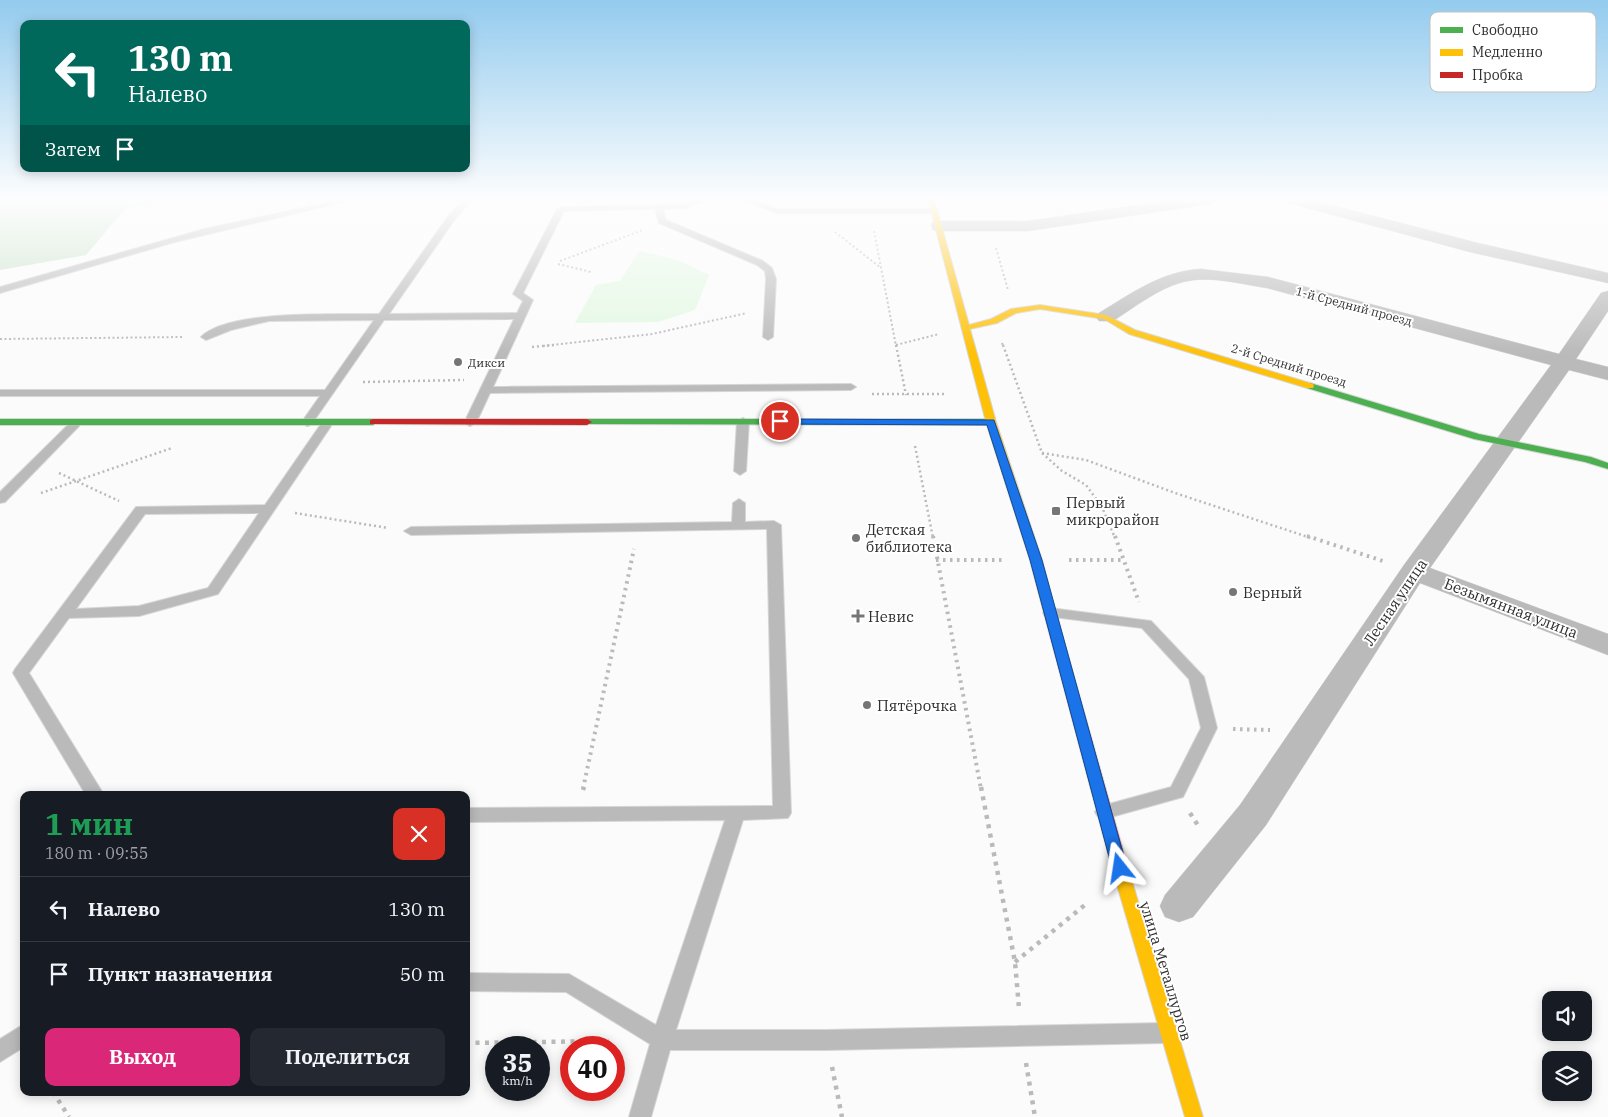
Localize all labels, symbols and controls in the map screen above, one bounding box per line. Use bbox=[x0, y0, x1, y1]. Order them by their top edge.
legend bbox=[1430, 12, 1596, 92]
text: Свободно bbox=[1472, 21, 1538, 39]
text: 130 m bbox=[128, 35, 233, 81]
icon: left bbox=[45, 40, 110, 105]
text: Медленно bbox=[1472, 43, 1543, 61]
text: Пробка bbox=[1472, 66, 1523, 84]
text: Налево bbox=[128, 79, 207, 108]
icon: arrive bbox=[111, 135, 139, 163]
text: Затем bbox=[45, 137, 101, 161]
street label: 1-й Средний проезд bbox=[1294, 283, 1414, 329]
street label: 2-й Средний проезд bbox=[1229, 340, 1349, 390]
place label: Дикси bbox=[468, 355, 505, 370]
marker: Дикси bbox=[452, 356, 464, 368]
pin bbox=[759, 400, 801, 442]
icon: arrive bbox=[766, 407, 794, 435]
place label: Первый микрорайон bbox=[1066, 493, 1160, 529]
marker: Первый микрорайон bbox=[1050, 505, 1062, 517]
place label: Детская библиотека bbox=[866, 520, 952, 556]
marker: Детская библиотека bbox=[850, 532, 862, 544]
street label: Лесная улица bbox=[1359, 555, 1431, 649]
street label: Безымянная улица bbox=[1442, 574, 1580, 642]
place label: Верный bbox=[1243, 583, 1302, 602]
marker: Верный bbox=[1227, 586, 1239, 598]
place label: Невис bbox=[868, 607, 914, 626]
marker: Невис bbox=[852, 610, 864, 622]
place label: Пятёрочка bbox=[877, 696, 957, 715]
marker: Пятёрочка bbox=[861, 699, 873, 711]
text: 1 мин bbox=[45, 804, 133, 843]
button: close bbox=[393, 808, 445, 860]
position arrow bbox=[1093, 841, 1145, 893]
text: 180 m · 09:55 bbox=[45, 843, 148, 863]
icon: left bbox=[45, 895, 73, 923]
text: Налево bbox=[88, 897, 160, 921]
text: 130 m bbox=[388, 897, 445, 921]
street label: улица Металлургов bbox=[1136, 899, 1196, 1043]
icon: arrive bbox=[45, 960, 73, 988]
text: Пункт назначения bbox=[88, 962, 272, 986]
text: 50 m bbox=[400, 962, 445, 986]
map controls bbox=[1542, 991, 1592, 1101]
button: sound bbox=[1542, 991, 1592, 1041]
button: Выход bbox=[45, 1028, 240, 1086]
button: Поделиться bbox=[250, 1028, 445, 1086]
speed limit sign: 40 bbox=[560, 1036, 625, 1101]
text: 35 bbox=[502, 1046, 533, 1079]
button: layers bbox=[1542, 1051, 1592, 1101]
text: km/h bbox=[502, 1073, 533, 1088]

